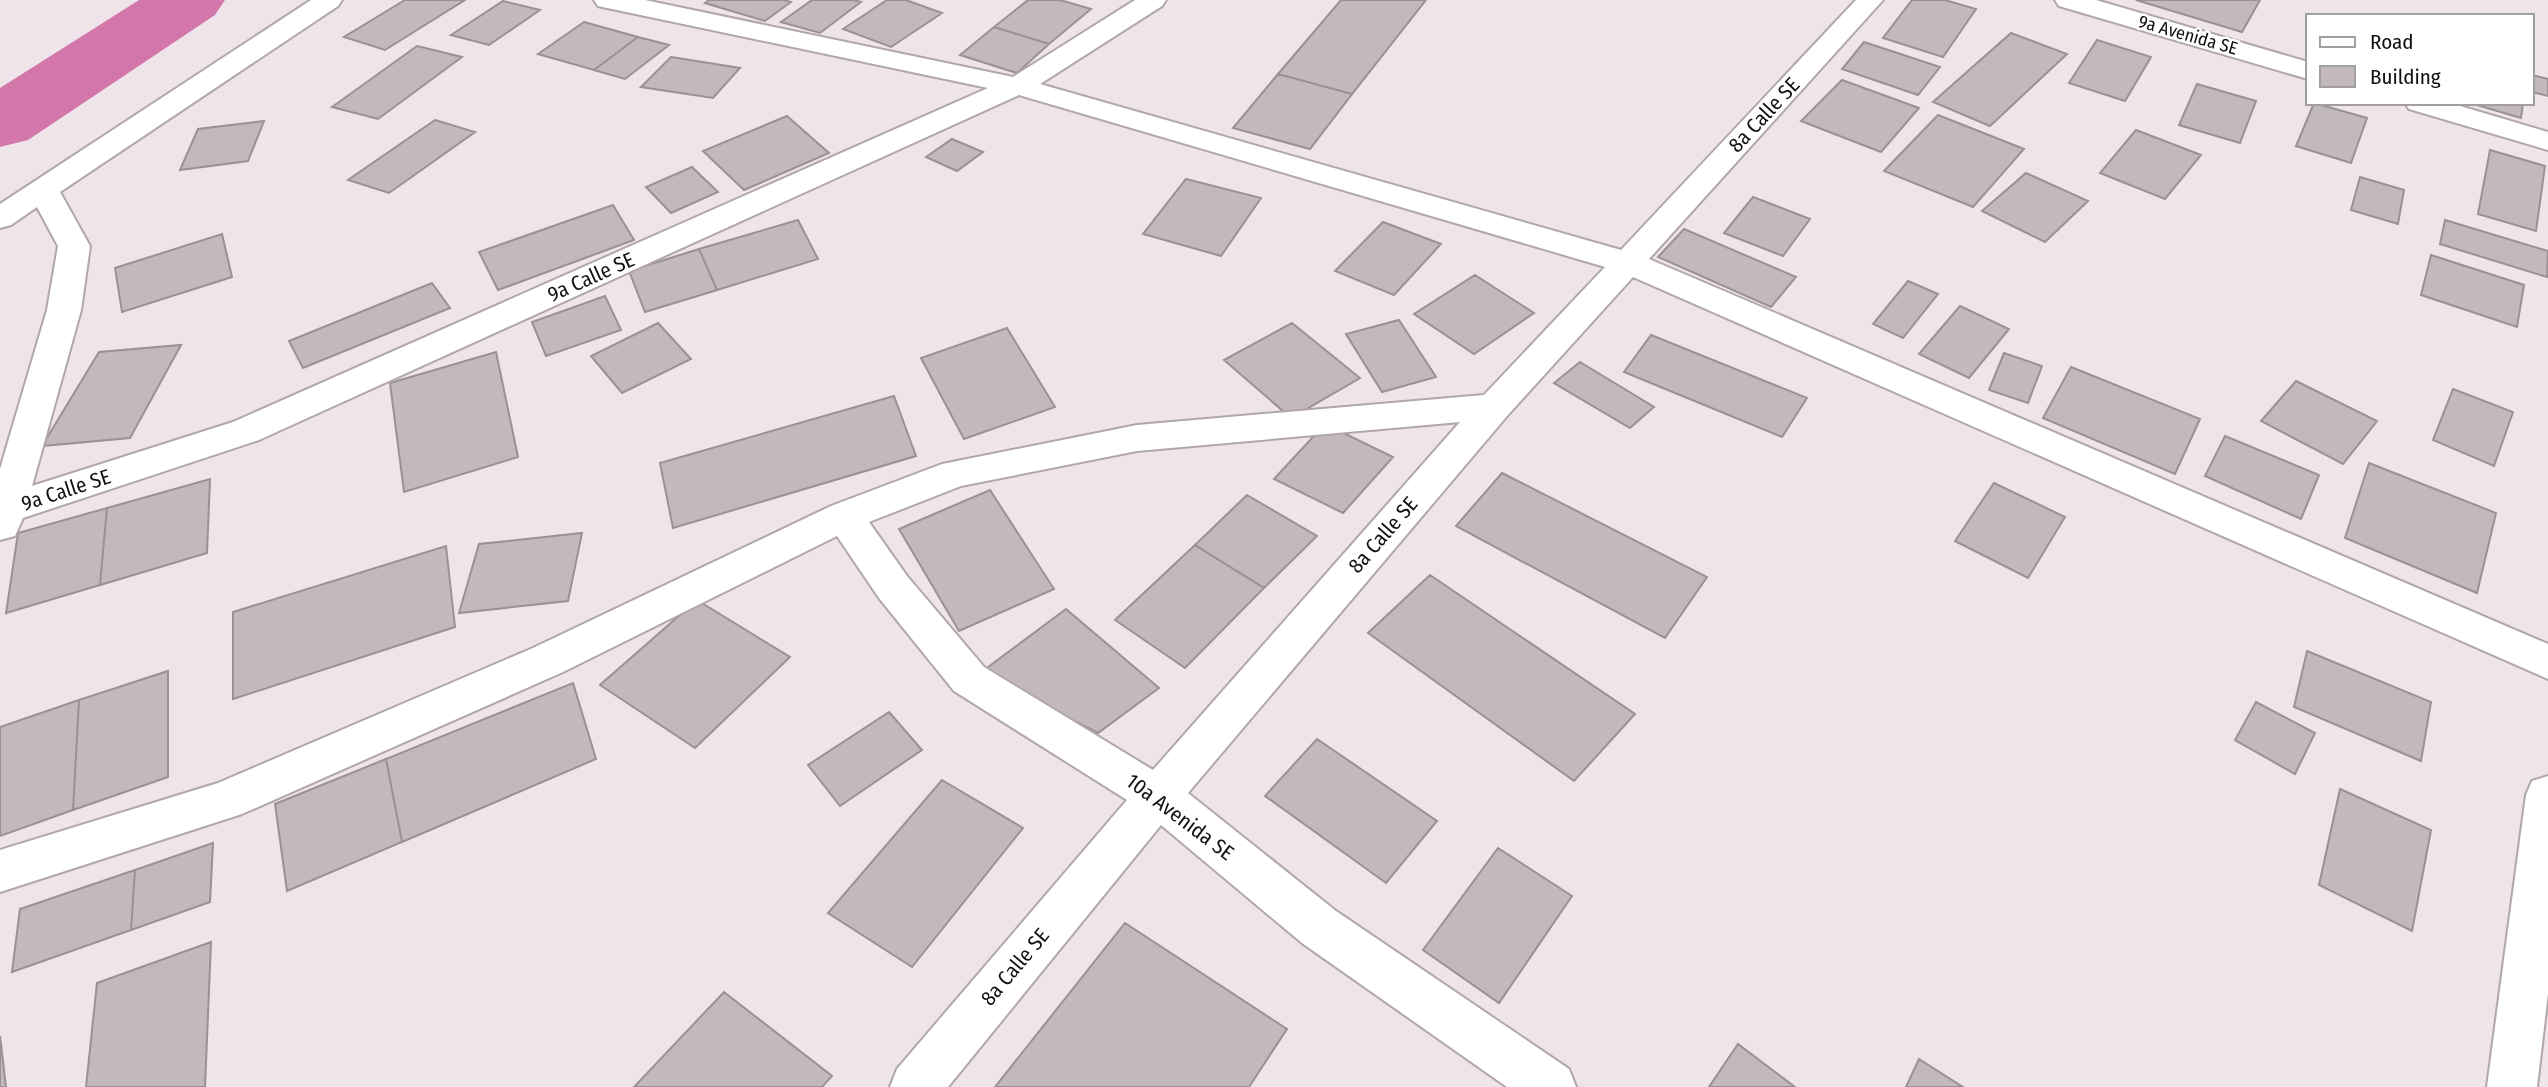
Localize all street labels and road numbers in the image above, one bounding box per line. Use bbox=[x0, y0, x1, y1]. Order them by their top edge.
street label: 9a Avenida SE bbox=[2136, 10, 2240, 60]
street label: 8a Calle SE bbox=[1723, 72, 1805, 158]
street label: 9a Calle SE bbox=[544, 246, 639, 308]
street label: 9a Calle SE bbox=[18, 463, 114, 517]
street label: 8a Calle SE bbox=[1343, 491, 1423, 579]
street label: 10a Avenida SE bbox=[1121, 768, 1239, 866]
street label: 8a Calle SE bbox=[975, 923, 1055, 1011]

